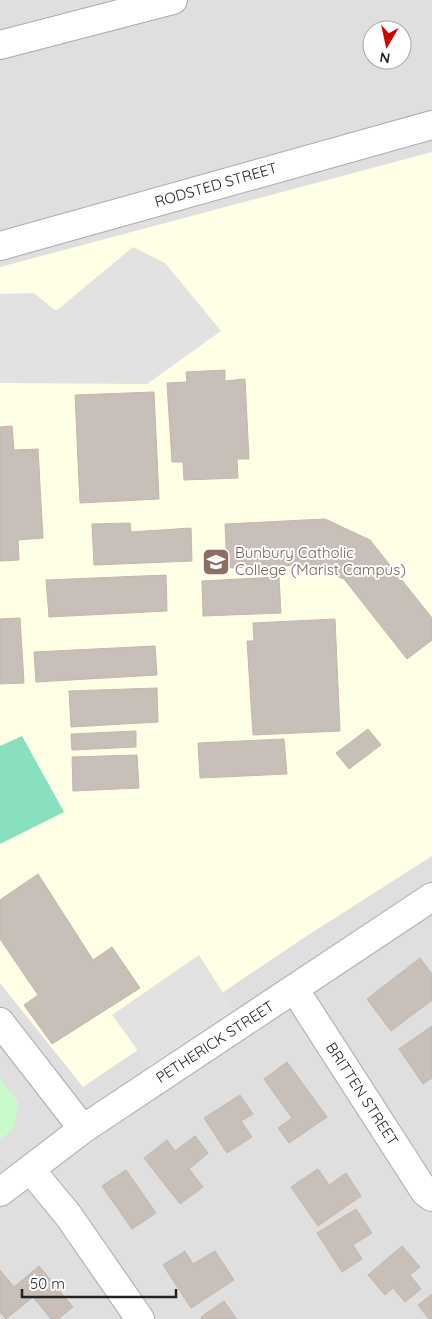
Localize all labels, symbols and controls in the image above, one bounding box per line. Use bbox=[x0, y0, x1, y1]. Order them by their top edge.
north arrow bbox=[362, 20, 412, 70]
text: N bbox=[378, 48, 391, 68]
street label: RODSTED STREET bbox=[152, 158, 279, 211]
place label: Bunbury Catholic College (Marist Campus) bbox=[235, 543, 406, 579]
school or university icon: Bunbury Catholic College (Marist Campus) bbox=[201, 547, 231, 577]
street label: PETHERICK STREET bbox=[152, 996, 277, 1087]
street label: BRITTEN STREET bbox=[322, 1039, 403, 1149]
scale bar bbox=[22, 1266, 176, 1298]
text: 50 m bbox=[30, 1274, 65, 1293]

